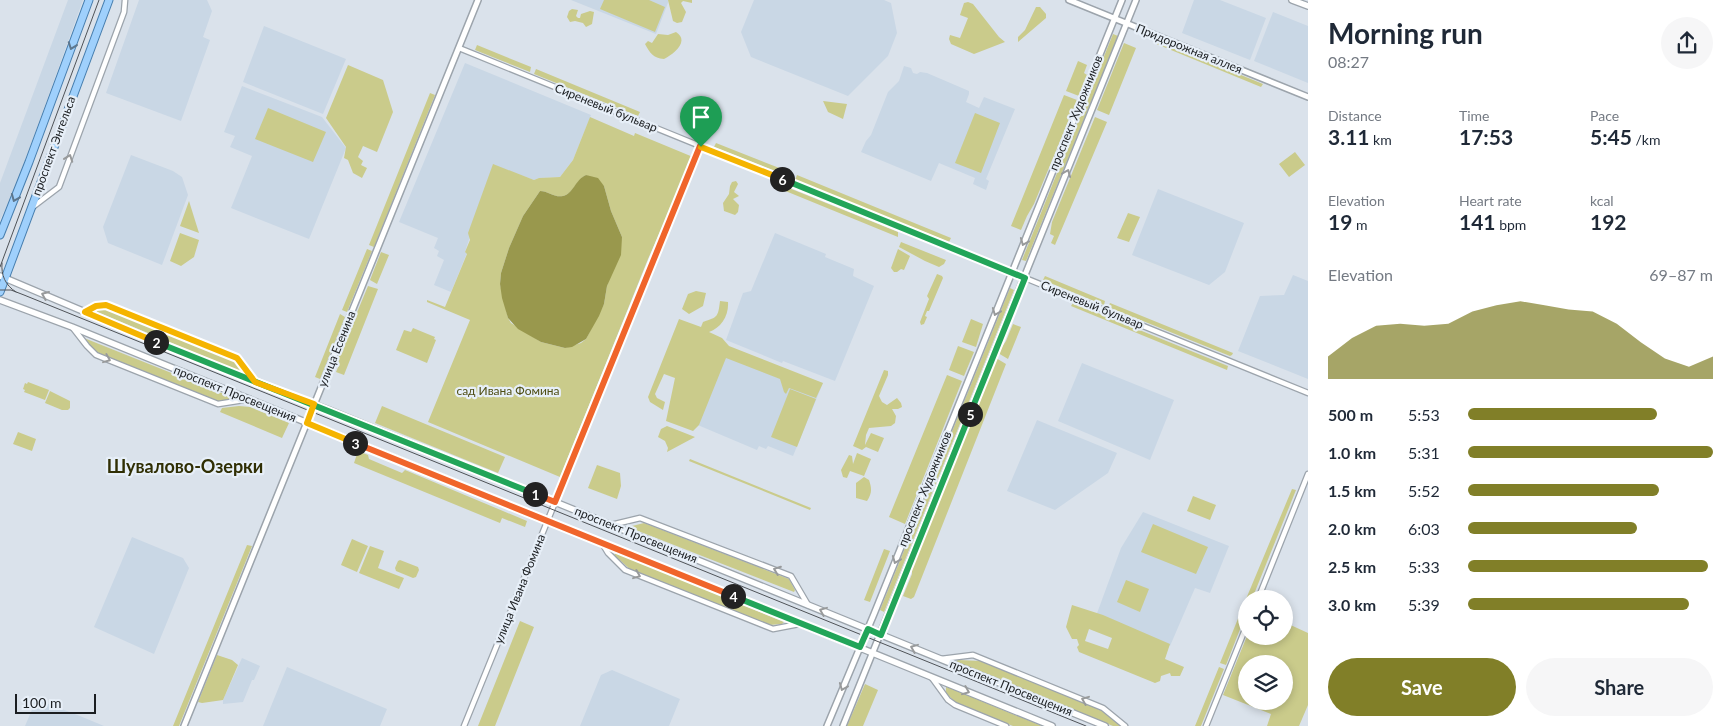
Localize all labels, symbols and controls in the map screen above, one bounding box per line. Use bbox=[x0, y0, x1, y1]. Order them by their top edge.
text: Morning run bbox=[1328, 16, 1483, 50]
button: share bbox=[1661, 17, 1713, 69]
street label: Придорожная аллея bbox=[1134, 20, 1245, 77]
one-way arrow bbox=[68, 41, 78, 50]
text: 08:27 bbox=[1328, 52, 1369, 71]
street label: проспект Художников bbox=[1046, 53, 1106, 173]
street label: Сиреневый бульвар bbox=[553, 80, 660, 135]
street label: проспект Энгельса bbox=[29, 94, 78, 198]
pin bbox=[680, 96, 722, 147]
icon: arrive bbox=[687, 103, 715, 131]
text: Distance bbox=[1328, 107, 1382, 124]
text: Time bbox=[1459, 107, 1490, 124]
text: Pace bbox=[1590, 107, 1619, 124]
text: 3.11 bbox=[1328, 124, 1370, 149]
text: 17:53 bbox=[1459, 124, 1513, 149]
text: 5:45 bbox=[1590, 124, 1632, 149]
text: km bbox=[1370, 131, 1392, 148]
text: /km bbox=[1632, 131, 1661, 148]
one-way arrow bbox=[63, 154, 74, 163]
pin: 6 bbox=[770, 166, 794, 192]
one-way arrow bbox=[1061, 169, 1071, 178]
text: 6 bbox=[778, 171, 787, 188]
text: Elevation bbox=[1328, 192, 1385, 209]
text: Heart rate bbox=[1459, 192, 1522, 209]
text: kcal bbox=[1590, 192, 1614, 209]
one-way arrow bbox=[11, 193, 21, 202]
text: 19 bbox=[1328, 209, 1352, 234]
text: 141 bbox=[1459, 209, 1496, 234]
text: 192 bbox=[1590, 209, 1627, 234]
text: m bbox=[1352, 216, 1367, 233]
text: bpm bbox=[1496, 216, 1526, 233]
one-way arrow bbox=[1020, 237, 1030, 245]
text: Elevation bbox=[1328, 265, 1393, 284]
text: 69–87 m bbox=[1649, 265, 1713, 284]
street label: Сиреневый бульвар bbox=[1039, 277, 1146, 332]
one-way arrow bbox=[41, 291, 50, 302]
one-way arrow bbox=[992, 308, 1002, 316]
street label: улица Есенина bbox=[314, 309, 359, 389]
pin: 2 bbox=[144, 330, 168, 354]
text: 2 bbox=[152, 334, 161, 351]
one-way arrow bbox=[102, 353, 111, 364]
street label: проспект Просвещения bbox=[172, 362, 299, 425]
park label: сад Ивана Фомина bbox=[456, 383, 560, 398]
pin: 5 bbox=[958, 402, 982, 426]
text: 500 m bbox=[1328, 405, 1373, 424]
text: 5:53 bbox=[1408, 405, 1440, 424]
text: 5 bbox=[966, 406, 975, 423]
street label: проспект Художников bbox=[895, 429, 955, 549]
pin: 3 bbox=[342, 430, 368, 456]
text: 3 bbox=[351, 435, 360, 452]
text: 1.0 km bbox=[1328, 443, 1376, 462]
text: 5:31 bbox=[1408, 443, 1440, 462]
district label: Шувалово-Озерки bbox=[107, 455, 263, 477]
text: 1.5 km bbox=[1328, 481, 1376, 500]
text: 5:52 bbox=[1408, 481, 1440, 500]
pin: 1 bbox=[522, 482, 548, 506]
text: 1 bbox=[531, 486, 540, 503]
street label: проспект Просвещения bbox=[573, 503, 700, 566]
text: 2.0 km bbox=[1328, 519, 1376, 538]
text: 6:03 bbox=[1408, 519, 1440, 538]
street label: улица Ивана Фомина bbox=[491, 532, 548, 646]
one-way arrow bbox=[892, 555, 903, 564]
text: 2.5 km bbox=[1328, 557, 1376, 576]
text: 5:33 bbox=[1408, 557, 1440, 576]
one-way arrow bbox=[773, 566, 782, 577]
one-way arrow bbox=[632, 569, 641, 579]
pin: 4 bbox=[720, 584, 746, 608]
text: 4 bbox=[729, 588, 738, 605]
map controls bbox=[1238, 590, 1293, 710]
button: locate bbox=[1238, 590, 1293, 645]
text: 3.0 km bbox=[1328, 595, 1376, 614]
text: 5:39 bbox=[1408, 595, 1440, 614]
one-way arrow bbox=[819, 607, 828, 617]
one-way arrow bbox=[911, 644, 919, 654]
button: layers bbox=[1238, 655, 1293, 710]
street label: проспект Просвещения bbox=[948, 656, 1075, 719]
button: Save bbox=[1328, 658, 1516, 716]
button: Share bbox=[1526, 658, 1713, 716]
one-way arrow bbox=[839, 682, 850, 691]
one-way arrow bbox=[962, 685, 970, 695]
scale bar bbox=[15, 691, 96, 714]
text: 100 m bbox=[22, 694, 61, 711]
one-way arrow bbox=[1081, 696, 1090, 707]

